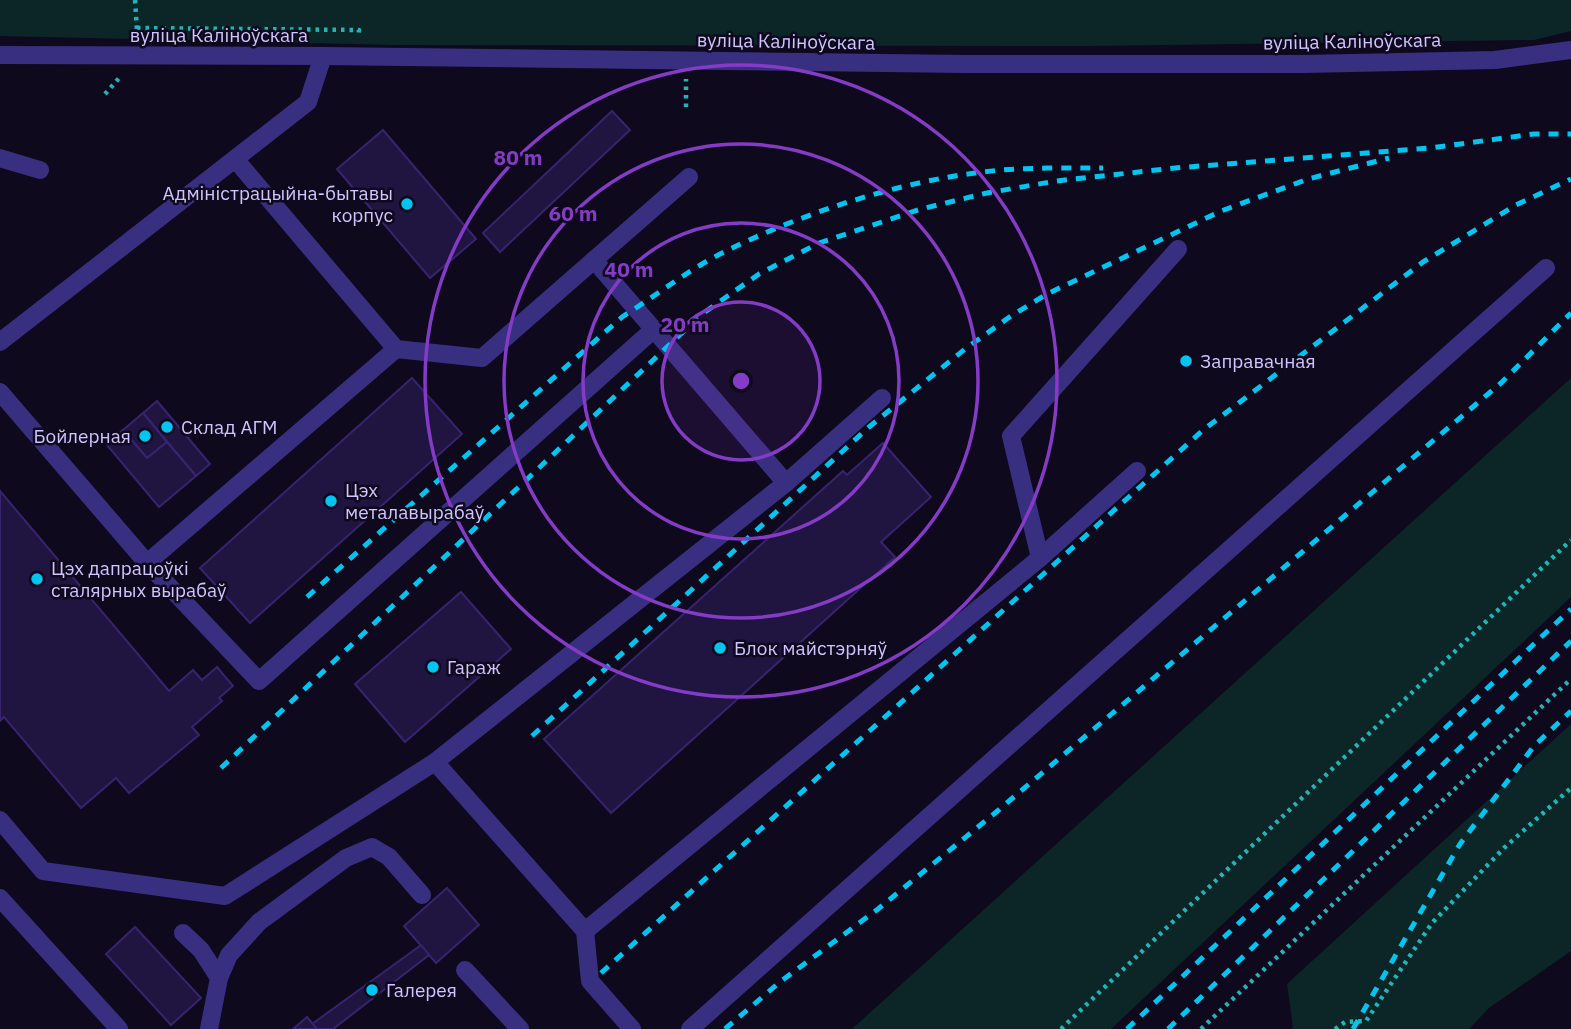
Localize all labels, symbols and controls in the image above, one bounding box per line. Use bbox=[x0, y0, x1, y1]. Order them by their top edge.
street label: вуліца Каліноўскага bbox=[130, 23, 308, 47]
street label: вуліца Каліноўскага bbox=[697, 27, 875, 55]
street label: вуліца Каліноўскага bbox=[1263, 27, 1441, 55]
text: 80 m bbox=[494, 143, 542, 171]
place label: Адміністрацыйна-бытавы корпус bbox=[163, 181, 393, 227]
marker: Адміністрацыйна-бытавы корпус bbox=[399, 196, 415, 212]
text: 60 m bbox=[549, 199, 597, 227]
text: 40 m bbox=[605, 255, 653, 283]
text: 20 m bbox=[661, 310, 709, 338]
place label: Заправачная bbox=[1200, 349, 1316, 373]
marker: Заправачная bbox=[1178, 353, 1194, 369]
centre of rings bbox=[729, 369, 753, 393]
place label: Склад АГМ bbox=[181, 415, 277, 439]
marker: Склад АГМ bbox=[159, 419, 175, 435]
place label: Бойлерная bbox=[33, 424, 131, 448]
marker: Бойлерная bbox=[137, 428, 153, 444]
place label: Цэх металавырабаў bbox=[345, 478, 485, 524]
marker: Цэх металавырабаў bbox=[323, 493, 339, 509]
place label: Цэх дапрацоўкі сталярных вырабаў bbox=[51, 556, 227, 602]
marker: Цэх дапрацоўкі сталярных вырабаў bbox=[29, 571, 45, 587]
place label: Блок майстэрняў bbox=[734, 636, 888, 660]
marker: Блок майстэрняў bbox=[712, 640, 728, 656]
place label: Гараж bbox=[447, 655, 501, 679]
marker: Гараж bbox=[425, 659, 441, 675]
place label: Галерея bbox=[386, 978, 457, 1002]
marker: Галерея bbox=[364, 982, 380, 998]

